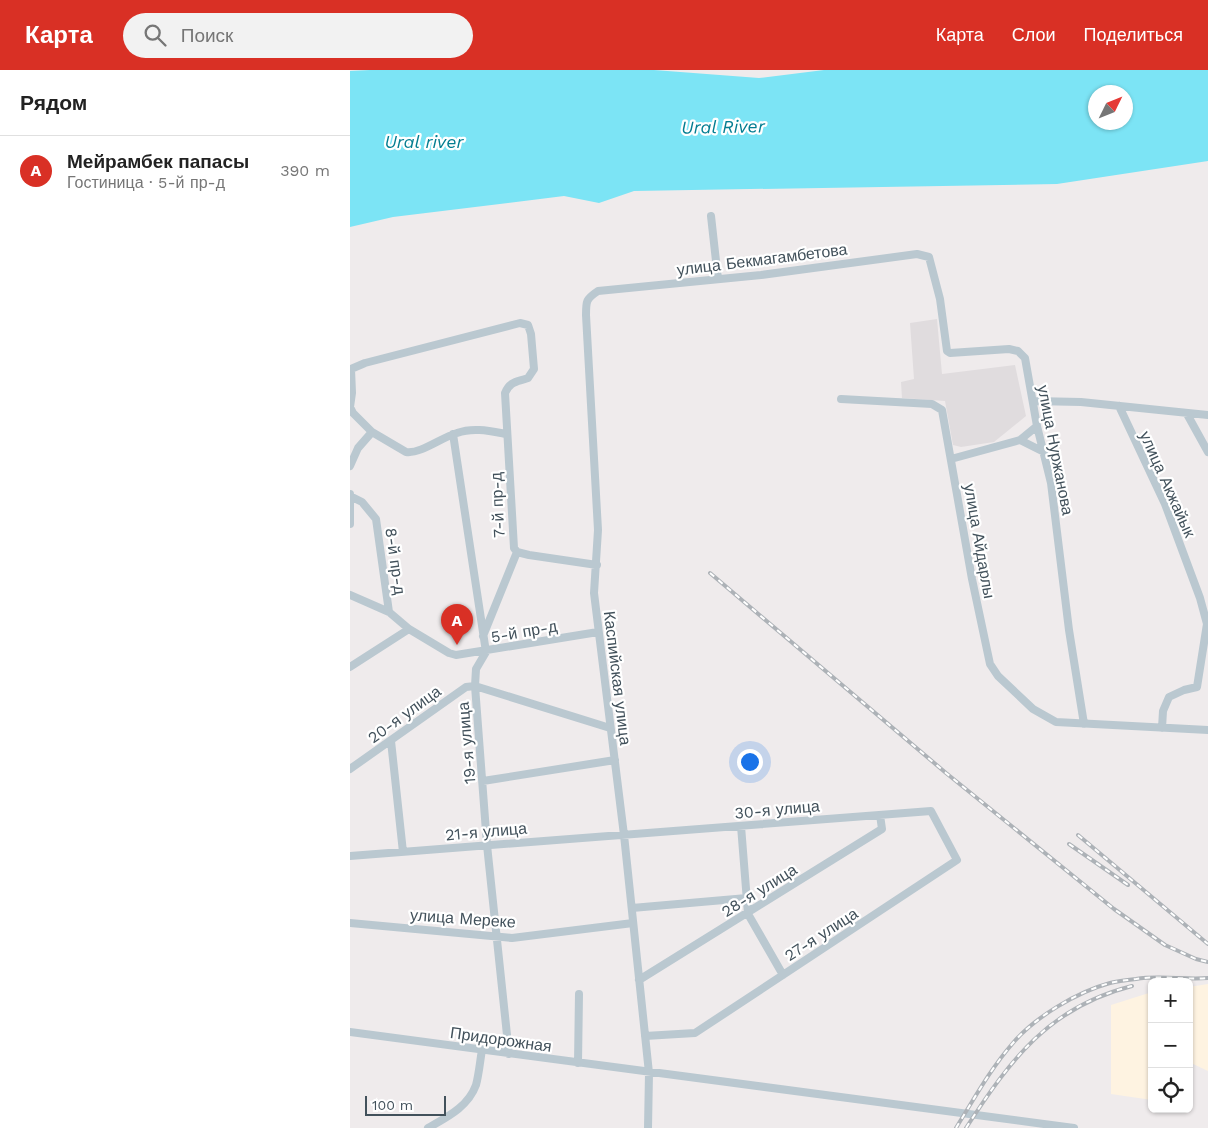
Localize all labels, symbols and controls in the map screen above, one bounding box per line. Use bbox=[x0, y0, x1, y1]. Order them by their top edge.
search box bbox=[123, 13, 473, 58]
text: Карта bbox=[25, 21, 93, 49]
icon: search bbox=[141, 21, 169, 49]
text: Поиск bbox=[181, 24, 233, 47]
text: Карта bbox=[936, 24, 984, 45]
text: Слои bbox=[1012, 24, 1056, 45]
text: Поделиться bbox=[1084, 24, 1183, 45]
north arrow bbox=[1088, 85, 1133, 130]
text: Рядом bbox=[20, 90, 87, 115]
water label: Ural River bbox=[681, 115, 766, 138]
water label: Ural river bbox=[384, 131, 465, 152]
text: Мейрамбек папасы bbox=[67, 150, 249, 173]
text: A bbox=[31, 161, 41, 180]
text: 390 m bbox=[280, 161, 330, 180]
text: Гостиница · 5-й пр-д bbox=[67, 173, 225, 192]
street label: улица Бекмагамбетова bbox=[676, 240, 848, 279]
street label: улица Нуржанова bbox=[1034, 383, 1077, 517]
street label: улица Акжайык bbox=[1136, 428, 1200, 541]
street label: 7-й пр-д bbox=[486, 471, 509, 538]
street label: улица Айдарлы bbox=[960, 482, 999, 600]
street label: 8-й пр-д bbox=[381, 526, 410, 596]
pin: A bbox=[441, 604, 473, 645]
street label: Каспийская улица bbox=[600, 610, 635, 746]
street label: 5-й пр-д bbox=[489, 616, 559, 647]
street label: 20-я улица bbox=[364, 682, 445, 747]
street label: 19-я улица bbox=[453, 701, 480, 785]
your location bbox=[737, 749, 763, 775]
street label: 30-я улица bbox=[734, 796, 821, 823]
street label: 21-я улица bbox=[444, 818, 528, 845]
street label: 28-я улица bbox=[718, 860, 801, 921]
street label: 27-я улица bbox=[781, 904, 862, 965]
street label: улица Мереке bbox=[410, 905, 516, 932]
map controls bbox=[1148, 978, 1193, 1113]
button: + bbox=[1148, 978, 1193, 1023]
street label: Придорожная bbox=[449, 1023, 553, 1056]
button: − bbox=[1148, 1023, 1193, 1068]
button: locate bbox=[1148, 1068, 1193, 1113]
scale bar bbox=[365, 1093, 446, 1116]
text: 100 m bbox=[372, 1097, 413, 1113]

